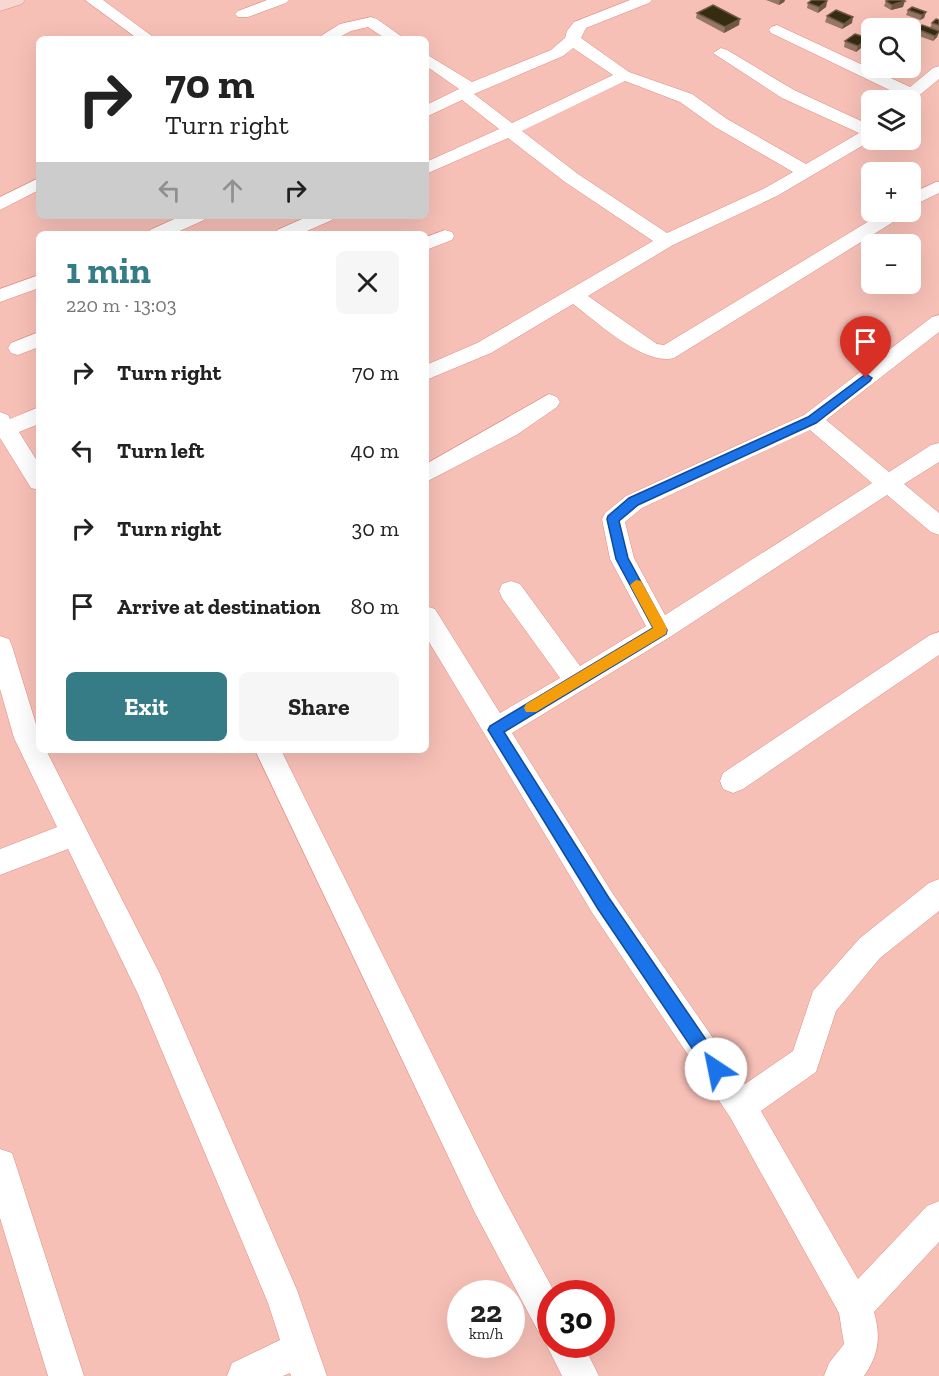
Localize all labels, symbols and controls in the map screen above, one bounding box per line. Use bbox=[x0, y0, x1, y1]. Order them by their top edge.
map controls bbox=[861, 18, 921, 294]
button: search bbox=[861, 18, 921, 78]
text: 70 m bbox=[165, 58, 255, 109]
icon: right bbox=[66, 60, 144, 138]
button: layers bbox=[861, 90, 921, 150]
text: Turn right bbox=[165, 109, 289, 141]
button: + bbox=[861, 162, 921, 222]
icon: left bbox=[153, 174, 186, 207]
icon: ahead bbox=[216, 174, 249, 207]
icon: right bbox=[279, 174, 312, 207]
button: − bbox=[861, 234, 921, 294]
text: 1 min bbox=[66, 249, 151, 292]
button: close bbox=[336, 251, 399, 314]
text: 220 m · 13:03 bbox=[66, 293, 177, 317]
pin bbox=[840, 316, 891, 378]
icon: arrive bbox=[849, 325, 882, 358]
icon: right bbox=[66, 356, 99, 389]
text: Turn right bbox=[117, 359, 221, 386]
text: 70 m bbox=[352, 359, 399, 386]
icon: left bbox=[66, 434, 99, 467]
text: Turn left bbox=[117, 437, 204, 464]
text: 40 m bbox=[350, 437, 399, 464]
icon: right bbox=[66, 512, 99, 545]
text: Turn right bbox=[117, 515, 221, 542]
text: 30 m bbox=[352, 515, 399, 542]
icon: arrive bbox=[66, 590, 99, 623]
text: Arrive at destination bbox=[117, 593, 320, 620]
text: 80 m bbox=[351, 593, 399, 620]
button: Exit bbox=[66, 672, 227, 741]
button: Share bbox=[239, 672, 399, 741]
position arrow bbox=[684, 1037, 748, 1101]
speed limit sign: 30 bbox=[537, 1280, 615, 1358]
text: 22 bbox=[470, 1294, 502, 1330]
text: km/h bbox=[469, 1325, 503, 1343]

